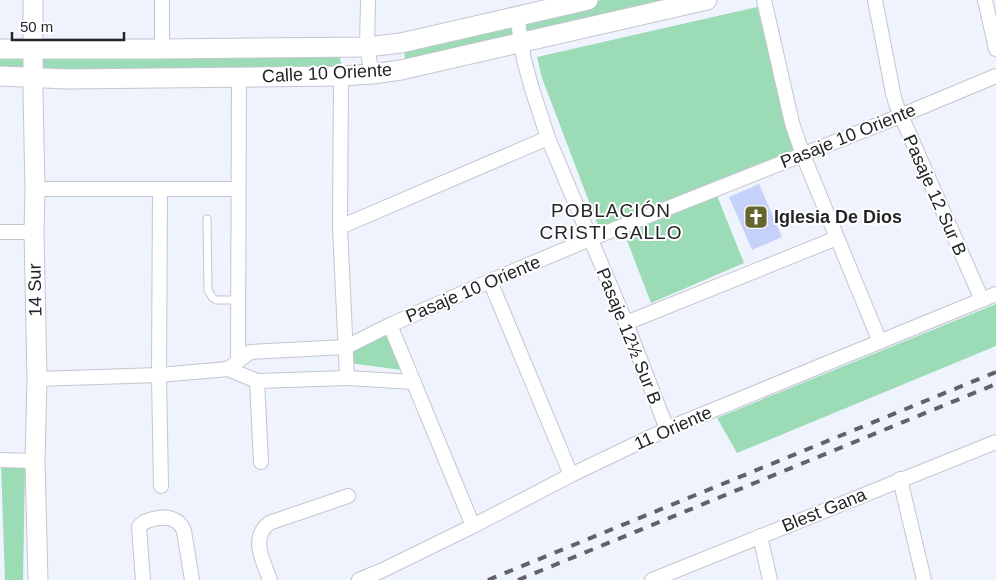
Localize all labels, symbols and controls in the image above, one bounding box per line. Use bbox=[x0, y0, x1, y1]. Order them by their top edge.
scale bar bbox=[12, 10, 125, 42]
text: 50 m bbox=[20, 18, 53, 35]
street label: Calle 10 Oriente bbox=[262, 60, 392, 86]
street label: Pasaje 10 Oriente bbox=[777, 100, 919, 172]
street label: Pasaje 12 Sur B bbox=[899, 132, 971, 258]
district label: POBLACIÓN CRISTI GALLO bbox=[540, 200, 682, 243]
church icon: Iglesia De Dios bbox=[743, 204, 769, 230]
place label: Iglesia De Dios bbox=[774, 207, 902, 227]
street label: Pasaje 10 Oriente bbox=[403, 252, 543, 326]
street label: 14 Sur bbox=[25, 263, 45, 317]
street label: Pasaje 12½ Sur B bbox=[593, 265, 665, 407]
street label: 11 Oriente bbox=[631, 402, 715, 454]
street label: Blest Gana bbox=[779, 484, 870, 536]

